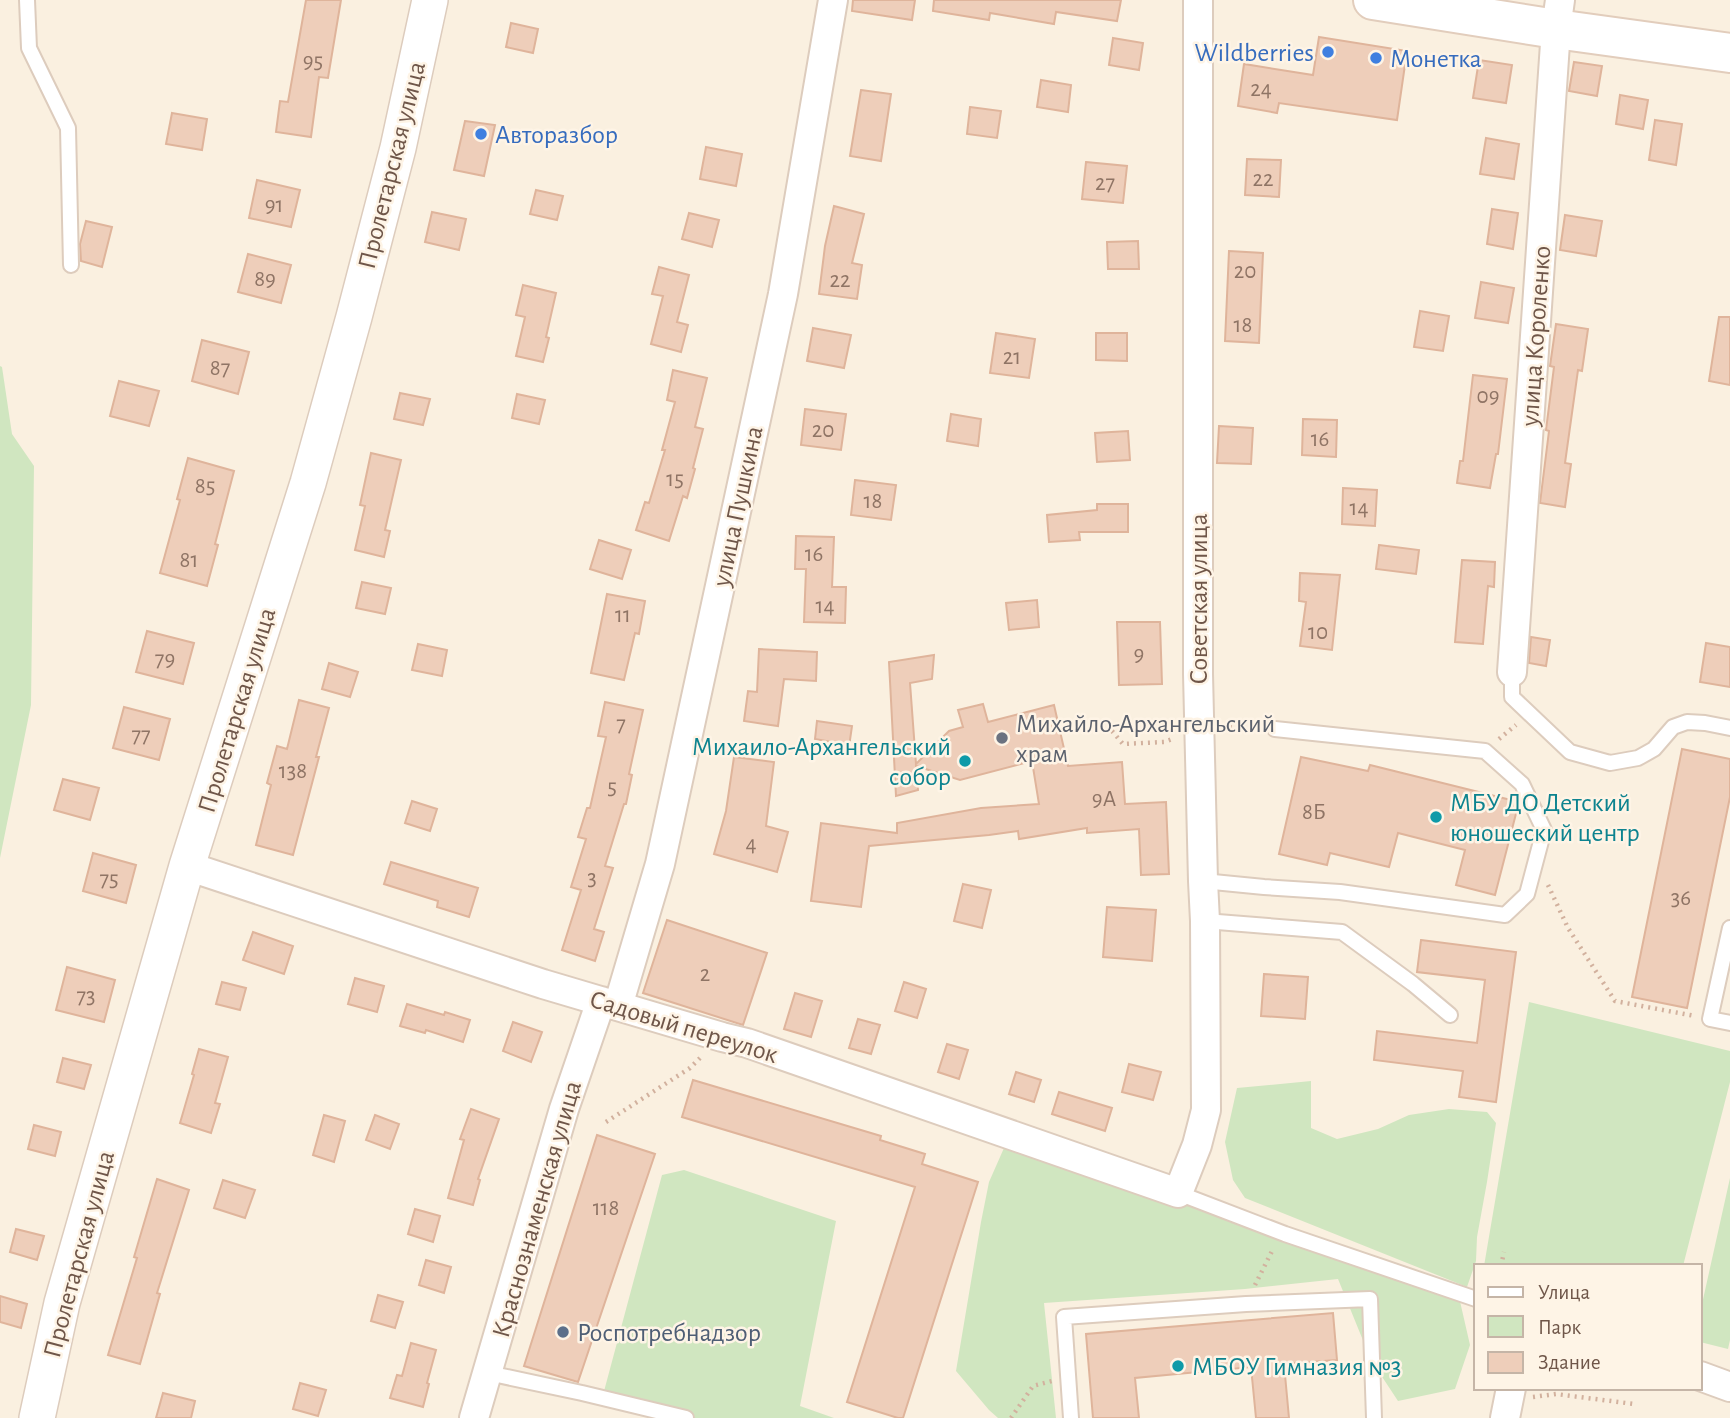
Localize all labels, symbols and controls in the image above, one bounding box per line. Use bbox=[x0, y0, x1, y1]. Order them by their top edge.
place label: Wildberries bbox=[1195, 40, 1314, 66]
marker: Wildberries bbox=[1320, 44, 1336, 60]
place label: Монетка bbox=[1390, 46, 1482, 72]
house number: 95 bbox=[303, 50, 323, 73]
marker: Монетка bbox=[1368, 50, 1384, 66]
street label: Пролетарская улица bbox=[354, 59, 430, 272]
house number: 24 bbox=[1250, 78, 1272, 101]
place label: Авторазбор bbox=[495, 122, 618, 148]
marker: Авторазбор bbox=[473, 126, 489, 142]
house number: 22 bbox=[1253, 168, 1273, 191]
house number: 27 bbox=[1095, 172, 1115, 195]
house number: 91 bbox=[265, 194, 283, 217]
street label: улица Короленко bbox=[1517, 245, 1555, 428]
house number: 20 bbox=[1234, 260, 1256, 283]
house number: 89 bbox=[254, 268, 276, 291]
house number: 22 bbox=[830, 269, 850, 292]
house number: 18 bbox=[1234, 314, 1252, 337]
house number: 21 bbox=[1003, 346, 1021, 369]
house number: 87 bbox=[210, 357, 230, 380]
house number: 09 bbox=[1477, 385, 1499, 408]
house number: 20 bbox=[812, 419, 834, 442]
street label: улица Пушкина bbox=[708, 424, 768, 590]
house number: 16 bbox=[1311, 428, 1329, 451]
house number: 15 bbox=[666, 468, 684, 491]
house number: 85 bbox=[195, 475, 215, 498]
house number: 18 bbox=[864, 490, 882, 513]
house number: 14 bbox=[1350, 497, 1368, 520]
street label: Советская улица bbox=[1186, 513, 1212, 685]
house number: 16 bbox=[805, 543, 823, 566]
house number: 81 bbox=[180, 549, 198, 572]
house number: 14 bbox=[816, 595, 834, 618]
house number: 11 bbox=[615, 604, 631, 627]
street label: Пролетарская улица bbox=[193, 605, 281, 816]
house number: 10 bbox=[1308, 621, 1328, 644]
house number: 9 bbox=[1134, 643, 1144, 666]
house number: 79 bbox=[155, 648, 175, 671]
place label: Михайло-Архангельский храм bbox=[1016, 711, 1275, 767]
house number: 7 bbox=[616, 713, 626, 736]
house number: 77 bbox=[131, 724, 151, 747]
marker: Михайло-Архангельский храм bbox=[994, 730, 1010, 746]
place label: Михаило-Архангельский собор bbox=[692, 734, 951, 790]
marker: Михаило-Архангельский собор bbox=[957, 753, 973, 769]
house number: 138 bbox=[279, 760, 307, 783]
house number: 5 bbox=[607, 776, 617, 799]
house number: 9А bbox=[1092, 788, 1116, 811]
place label: МБУ ДО Детский юношеский центр bbox=[1450, 790, 1640, 846]
house number: 8Б bbox=[1302, 801, 1326, 824]
marker: МБУ ДО Детский юношеский центр bbox=[1428, 809, 1444, 825]
house number: 4 bbox=[745, 833, 757, 856]
house number: 3 bbox=[587, 867, 597, 890]
house number: 75 bbox=[99, 868, 119, 891]
house number: 36 bbox=[1671, 887, 1691, 910]
house number: 2 bbox=[700, 963, 710, 986]
house number: 73 bbox=[76, 985, 96, 1008]
street label: Садовый переулок bbox=[587, 986, 781, 1068]
street label: Краснознаменская улица bbox=[488, 1078, 586, 1341]
street label: Пролетарская улица bbox=[39, 1148, 119, 1360]
house number: 118 bbox=[593, 1197, 619, 1220]
legend bbox=[1474, 1264, 1702, 1390]
text: Улица bbox=[1538, 1282, 1591, 1303]
text: Парк bbox=[1538, 1317, 1582, 1338]
place label: Роспотребнадзор bbox=[577, 1320, 761, 1346]
marker: Роспотребнадзор bbox=[555, 1324, 571, 1340]
text: Здание bbox=[1538, 1352, 1601, 1373]
place label: МБОУ Гимназия №3 bbox=[1192, 1354, 1402, 1380]
marker: МБОУ Гимназия №3 bbox=[1170, 1358, 1186, 1374]

